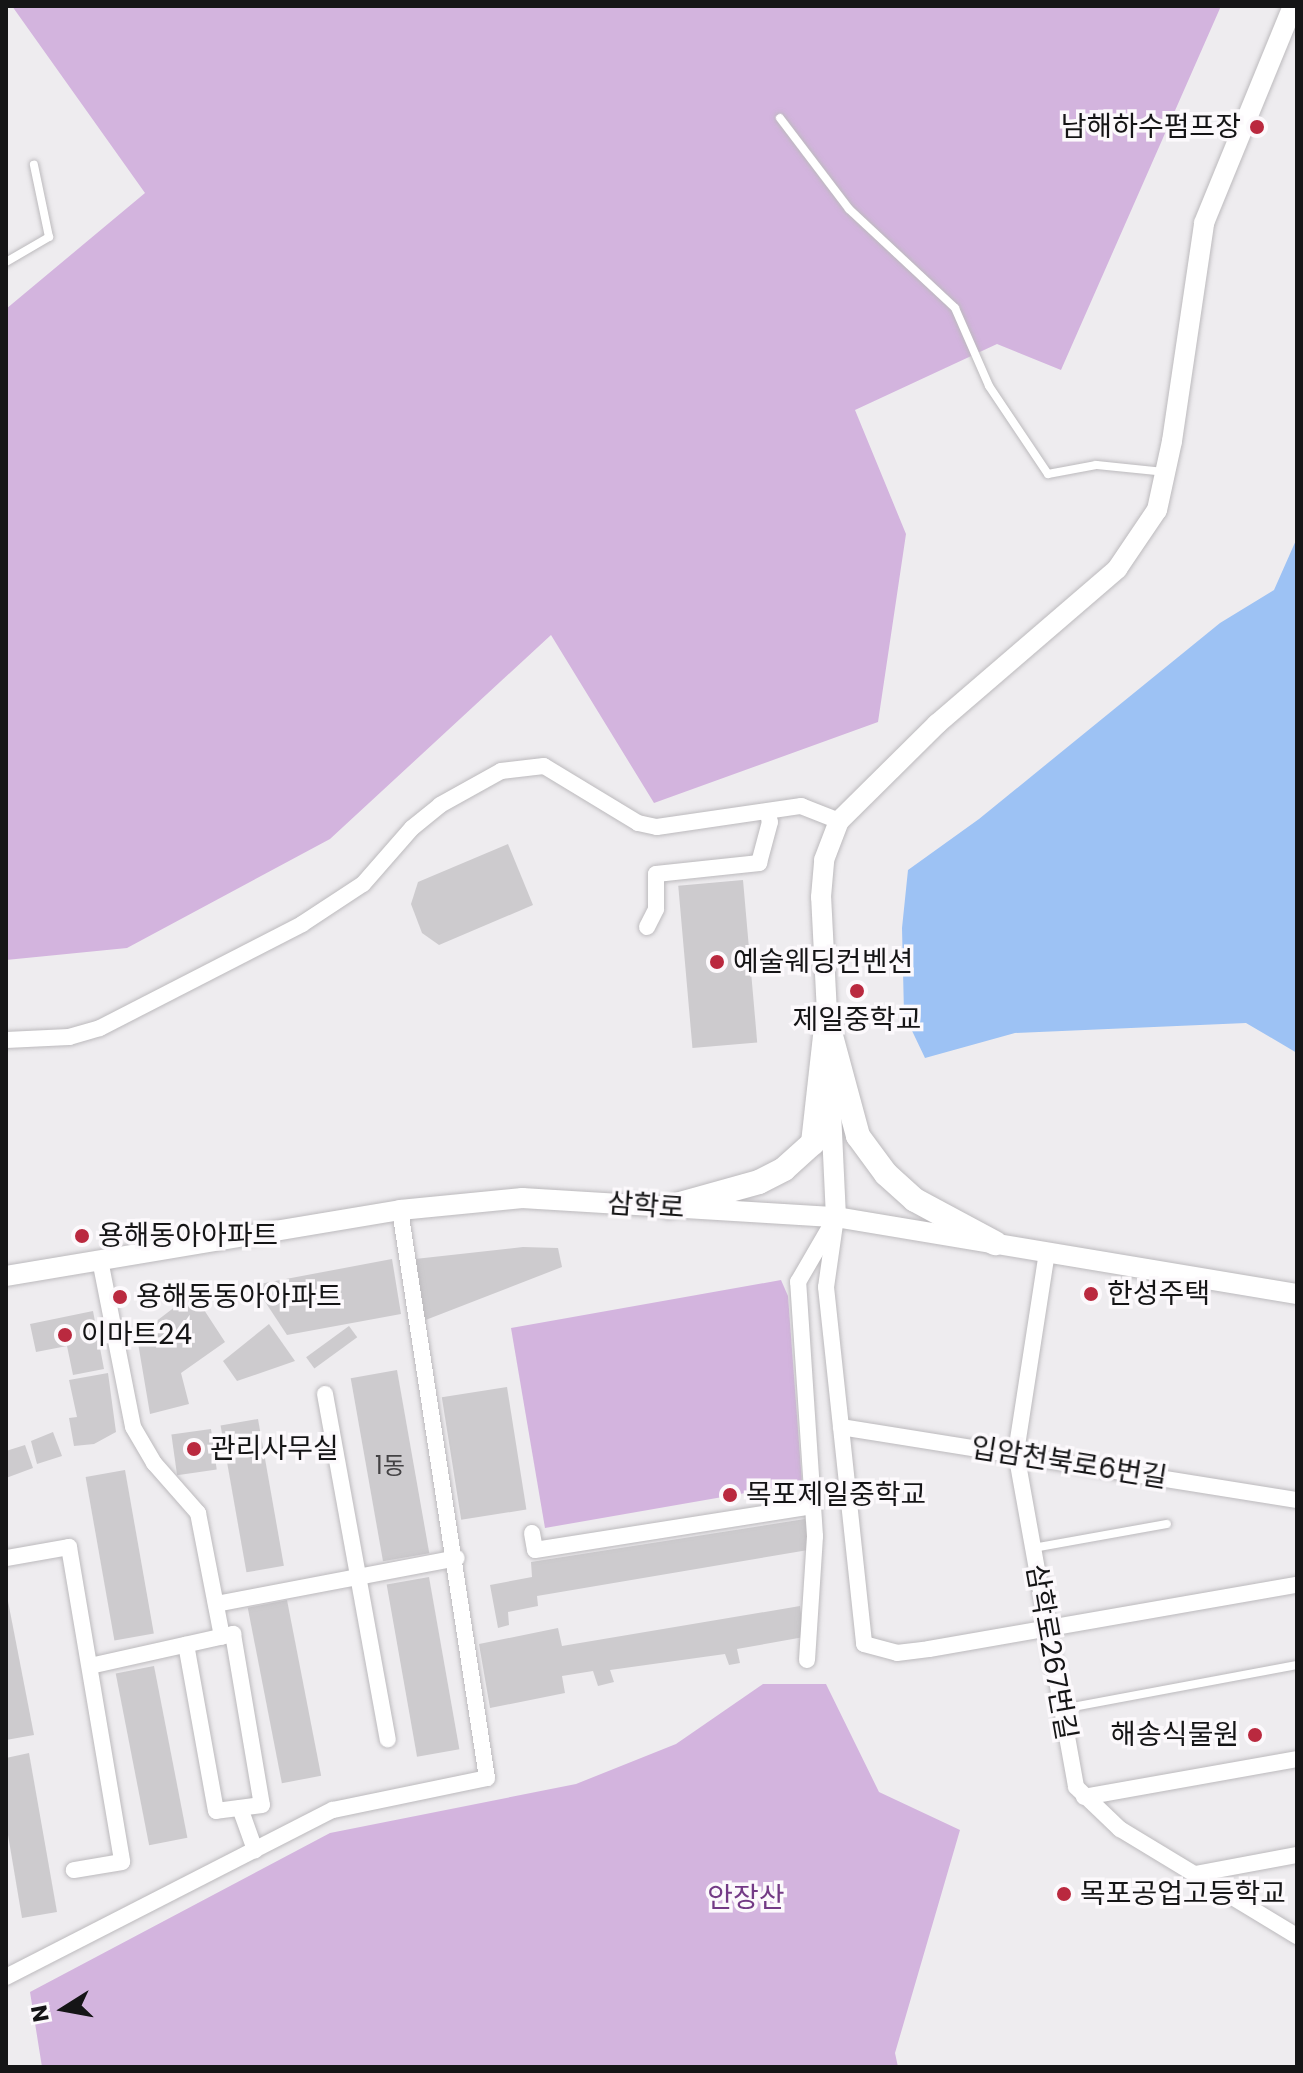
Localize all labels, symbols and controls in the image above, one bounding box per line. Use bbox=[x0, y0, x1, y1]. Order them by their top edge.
place label: 남해하수펌프장 bbox=[1061, 110, 1241, 144]
marker: 남해하수펌프장 bbox=[1248, 118, 1266, 136]
place label: 예술웨딩컨벤션 bbox=[733, 945, 913, 979]
marker: 예술웨딩컨벤션 bbox=[708, 953, 726, 971]
marker: 제일중학교 bbox=[848, 982, 866, 1000]
place label: 제일중학교 bbox=[793, 1003, 921, 1037]
street label: 삼학로 bbox=[606, 1187, 686, 1225]
place label: 용해동아아파트 bbox=[98, 1219, 278, 1253]
marker: 용해동아아파트 bbox=[73, 1227, 91, 1245]
place label: 한성주택 bbox=[1107, 1277, 1210, 1311]
place label: 용해동동아아파트 bbox=[136, 1280, 342, 1314]
marker: 한성주택 bbox=[1082, 1285, 1100, 1303]
marker: 용해동동아아파트 bbox=[111, 1288, 129, 1306]
place label: 이마트24 bbox=[81, 1318, 192, 1352]
marker: 이마트24 bbox=[56, 1326, 74, 1344]
street label: 입암천북로6번길 bbox=[969, 1431, 1169, 1495]
place label: 관리사무실 bbox=[210, 1432, 339, 1466]
marker: 관리사무실 bbox=[185, 1440, 203, 1458]
house number: 1동 bbox=[375, 1452, 405, 1480]
place label: 목포제일중학교 bbox=[746, 1478, 926, 1512]
marker: 목포제일중학교 bbox=[721, 1486, 739, 1504]
street label: 삼학로267번길 bbox=[1019, 1561, 1083, 1743]
place label: 해송식물원 bbox=[1110, 1718, 1239, 1752]
marker: 해송식물원 bbox=[1246, 1726, 1264, 1744]
place label: 목포공업고등학교 bbox=[1080, 1877, 1286, 1911]
park label: 안장산 bbox=[707, 1881, 785, 1915]
marker: 목포공업고등학교 bbox=[1055, 1885, 1073, 1903]
north arrow bbox=[24, 1969, 104, 2049]
text: N bbox=[23, 2003, 57, 2025]

